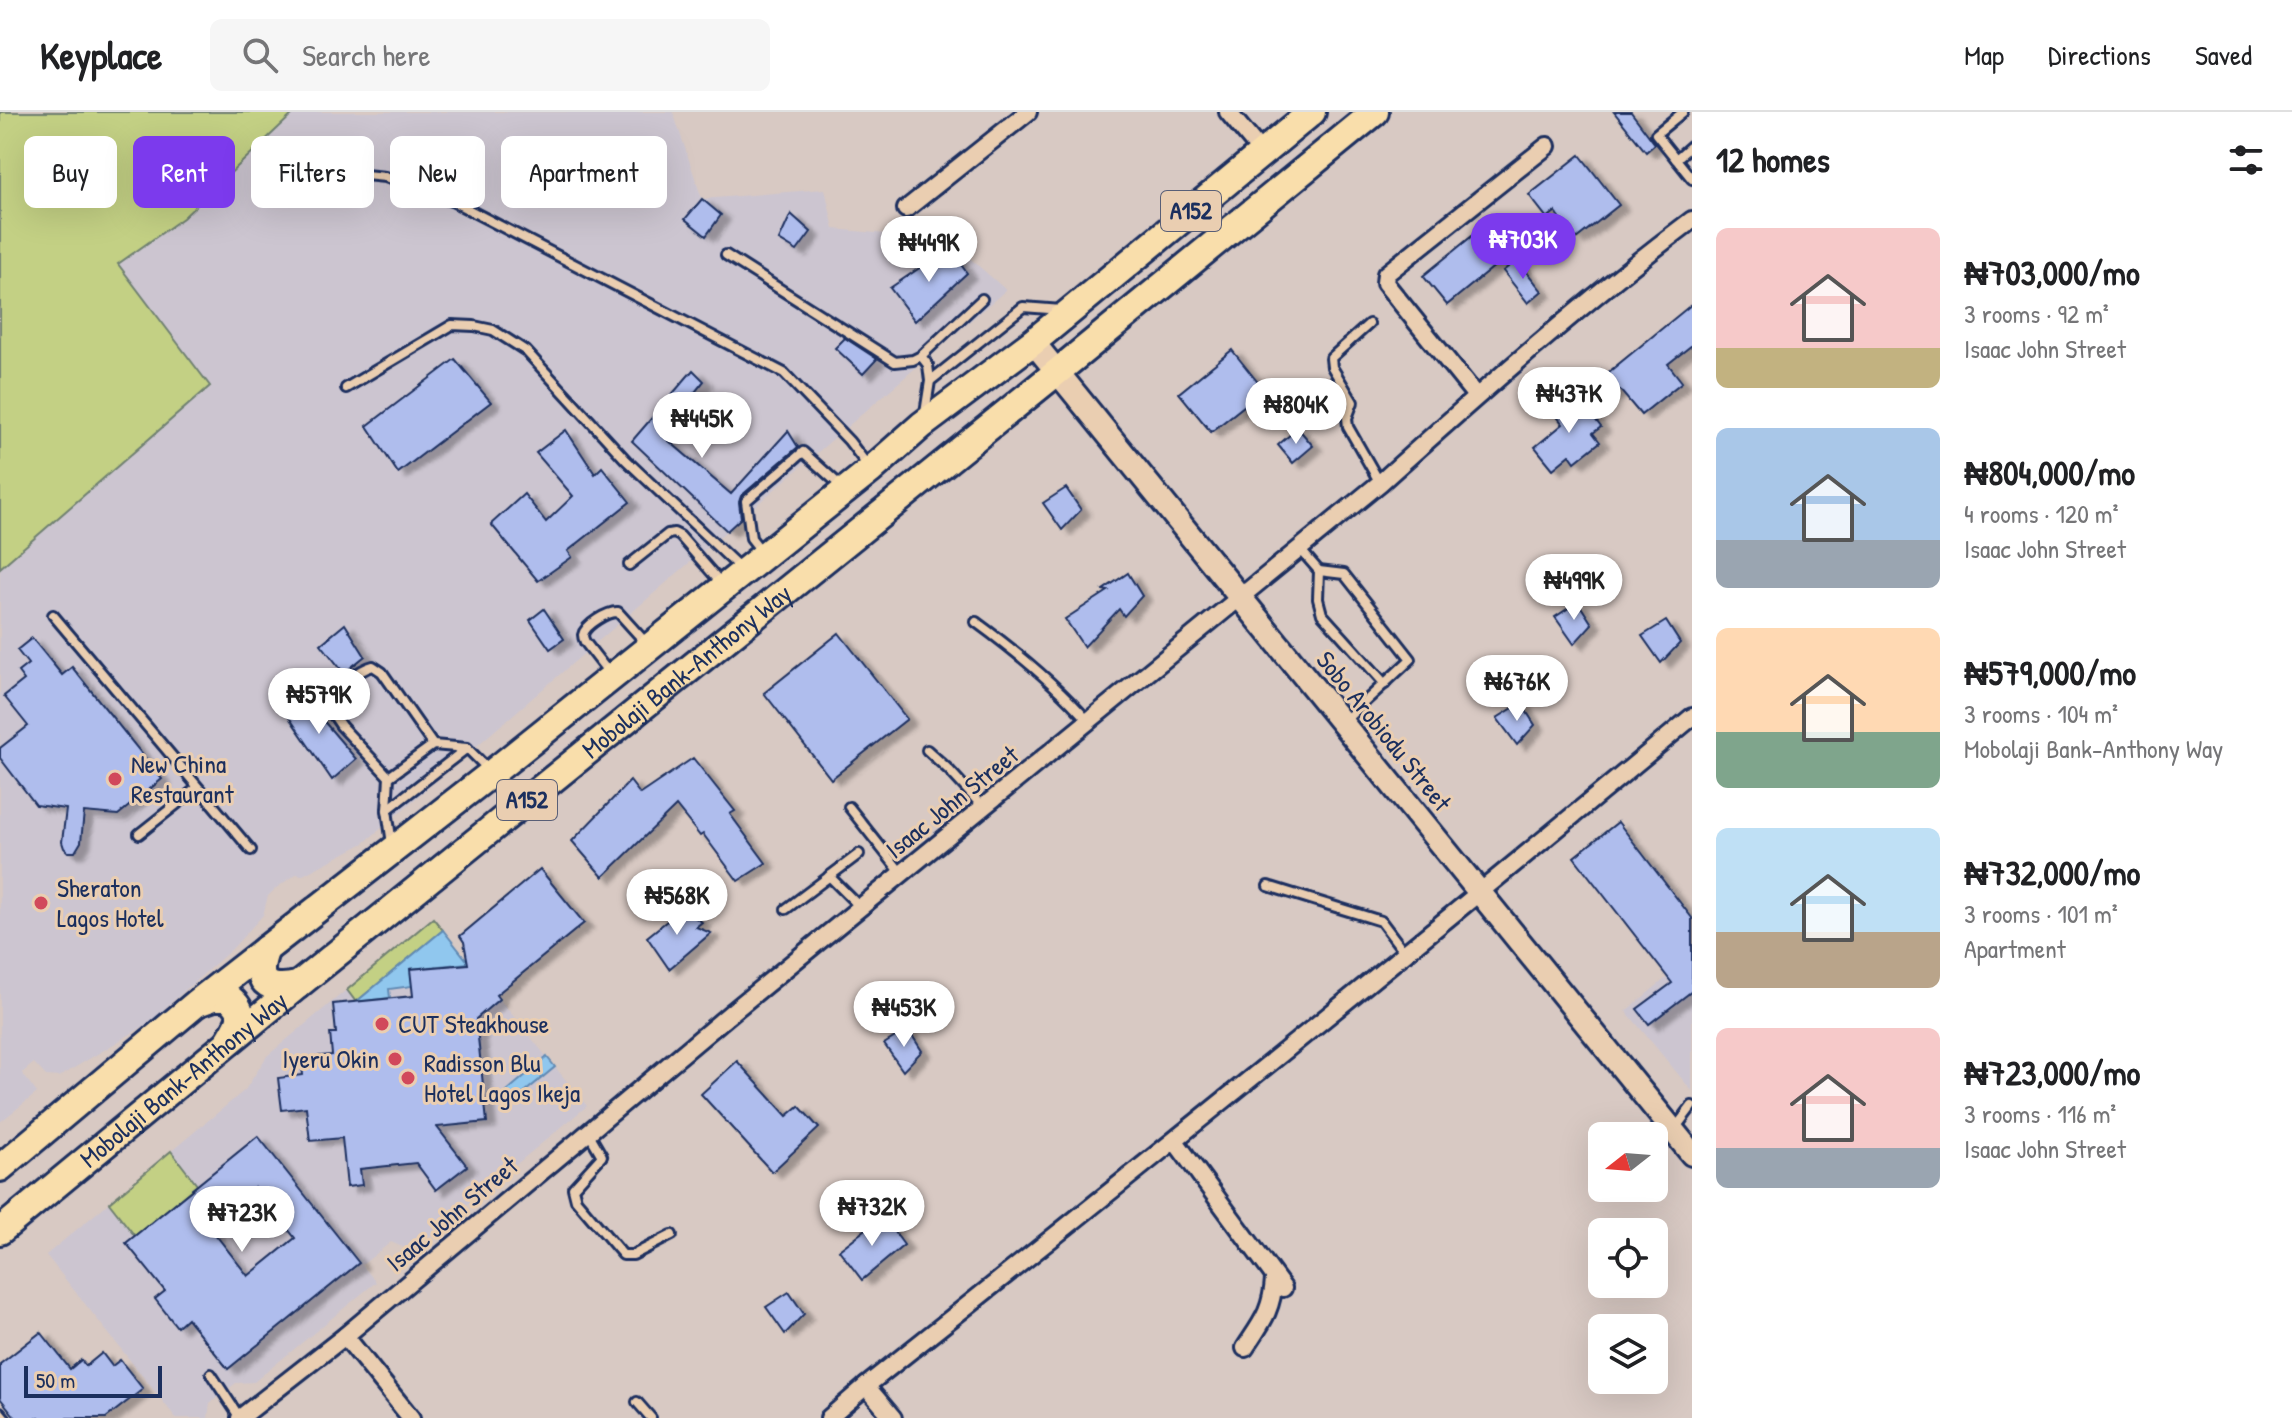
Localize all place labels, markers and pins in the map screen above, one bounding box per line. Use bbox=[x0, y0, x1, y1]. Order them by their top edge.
pin: ₦703K bbox=[1467, 213, 1579, 281]
pin: ₦449K bbox=[873, 216, 985, 284]
pin: ₦437K bbox=[1513, 367, 1625, 435]
pin: ₦804K bbox=[1240, 378, 1352, 446]
pin: ₦445K bbox=[646, 392, 758, 460]
pin: ₦499K bbox=[1518, 554, 1630, 622]
pin: ₦676K bbox=[1461, 655, 1573, 723]
pin: ₦579K bbox=[263, 668, 375, 736]
place label: New China Restaurant bbox=[131, 746, 235, 811]
marker: New China Restaurant bbox=[106, 770, 124, 788]
pin: ₦568K bbox=[621, 869, 733, 937]
place label: Sheraton Lagos Hotel bbox=[57, 870, 164, 935]
marker: Sheraton Lagos Hotel bbox=[32, 894, 50, 912]
pin: ₦453K bbox=[848, 981, 960, 1049]
place label: CUT Steakhouse bbox=[398, 1006, 549, 1041]
marker: CUT Steakhouse bbox=[373, 1015, 391, 1033]
place label: Iyeru Okin bbox=[282, 1041, 379, 1076]
place label: Radisson Blu Hotel Lagos Ikeja bbox=[424, 1045, 580, 1110]
marker: Iyeru Okin bbox=[386, 1050, 404, 1068]
marker: Radisson Blu Hotel Lagos Ikeja bbox=[399, 1069, 417, 1087]
pin: ₦732K bbox=[816, 1180, 928, 1248]
pin: ₦723K bbox=[186, 1186, 298, 1254]

